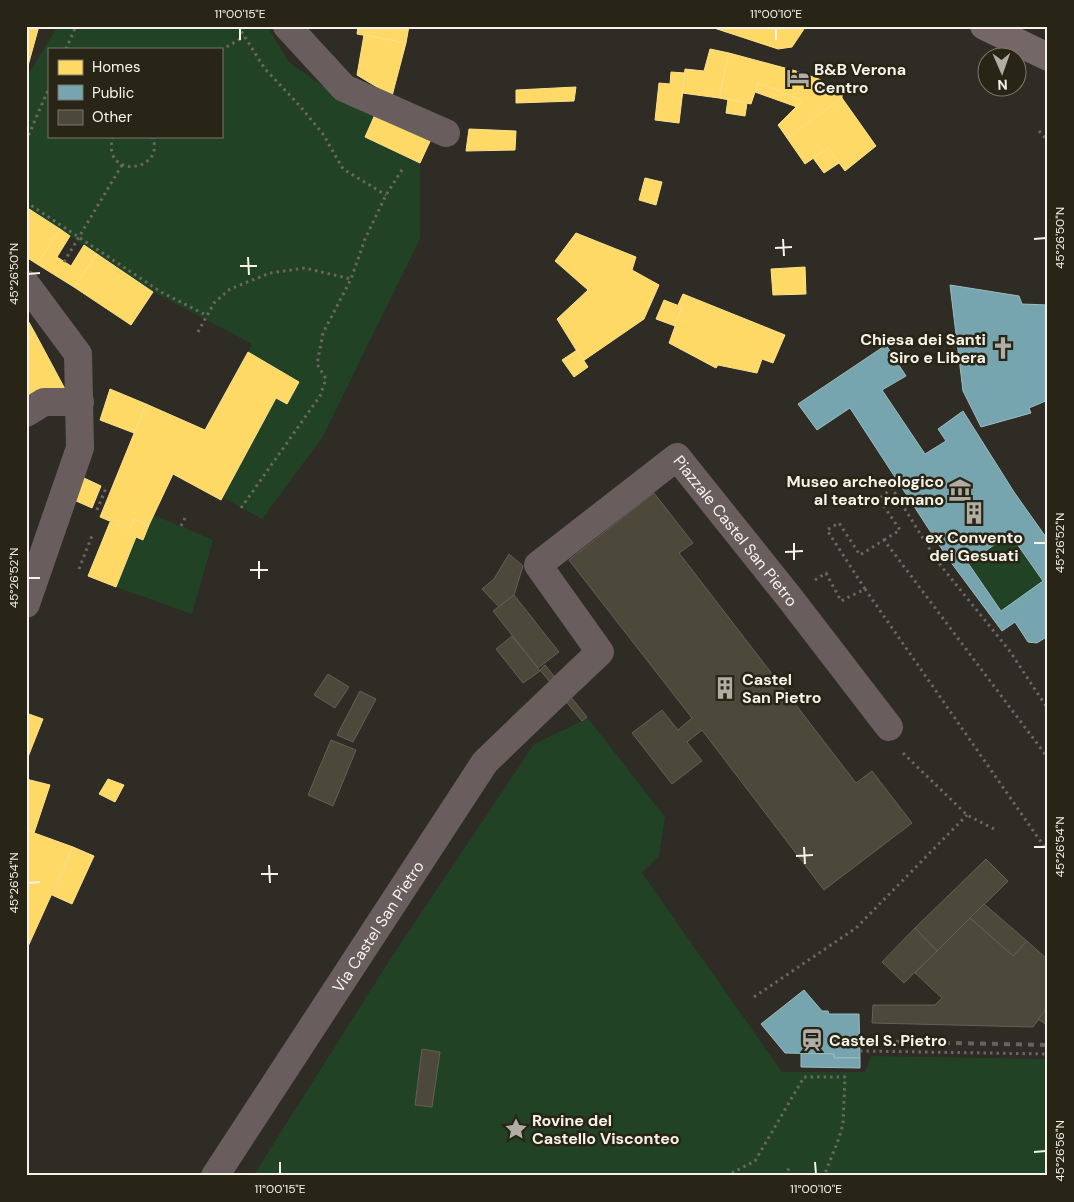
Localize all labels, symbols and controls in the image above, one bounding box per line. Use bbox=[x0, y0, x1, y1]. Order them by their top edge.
text: 11°00'15"E bbox=[214, 6, 266, 22]
text: 11°00'10"E bbox=[750, 6, 802, 22]
legend bbox=[48, 48, 222, 138]
north arrow bbox=[976, 48, 1026, 98]
text: Homes bbox=[92, 57, 141, 77]
place label: B&B Verona Centro bbox=[814, 59, 906, 98]
hotel icon: B&B Verona Centro bbox=[785, 65, 811, 91]
text: N bbox=[997, 76, 1008, 94]
text: Public bbox=[92, 83, 134, 103]
text: Other bbox=[92, 107, 133, 127]
text: 45°26'50"N bbox=[1052, 207, 1068, 269]
text: 45°26'50"N bbox=[6, 243, 22, 305]
place label: Chiesa dei Santi Siro e Libera bbox=[860, 329, 986, 368]
church icon: Chiesa dei Santi Siro e Libera bbox=[990, 335, 1016, 361]
street label: Piazzale Castel San Pietro bbox=[669, 451, 802, 611]
place label: Museo archeologico al teatro romano bbox=[787, 471, 944, 510]
museum icon: Museo archeologico al teatro romano bbox=[947, 477, 973, 503]
building icon: ex Convento dei Gesuati bbox=[961, 500, 987, 526]
text: 45°26'52"N bbox=[1052, 513, 1068, 573]
place label: ex Convento dei Gesuati bbox=[925, 527, 1023, 566]
text: 45°26'52"N bbox=[6, 548, 22, 608]
place label: Castel San Pietro bbox=[742, 669, 822, 708]
building icon: Castel San Pietro bbox=[712, 675, 738, 701]
text: 45°26'54"N bbox=[1052, 816, 1068, 878]
text: 45°26'54"N bbox=[6, 852, 22, 914]
street label: Via Castel San Pietro bbox=[328, 857, 429, 997]
station icon: Castel S. Pietro bbox=[799, 1027, 825, 1053]
place label: Castel S. Pietro bbox=[829, 1030, 947, 1051]
place label: Rovine del Castello Visconteo bbox=[532, 1110, 680, 1149]
place icon: Rovine del Castello Visconteo bbox=[503, 1116, 529, 1142]
text: 45°26'56"N bbox=[1052, 1120, 1068, 1182]
text: 11°00'15"E bbox=[254, 1181, 306, 1197]
text: 11°00'10"E bbox=[790, 1181, 842, 1197]

